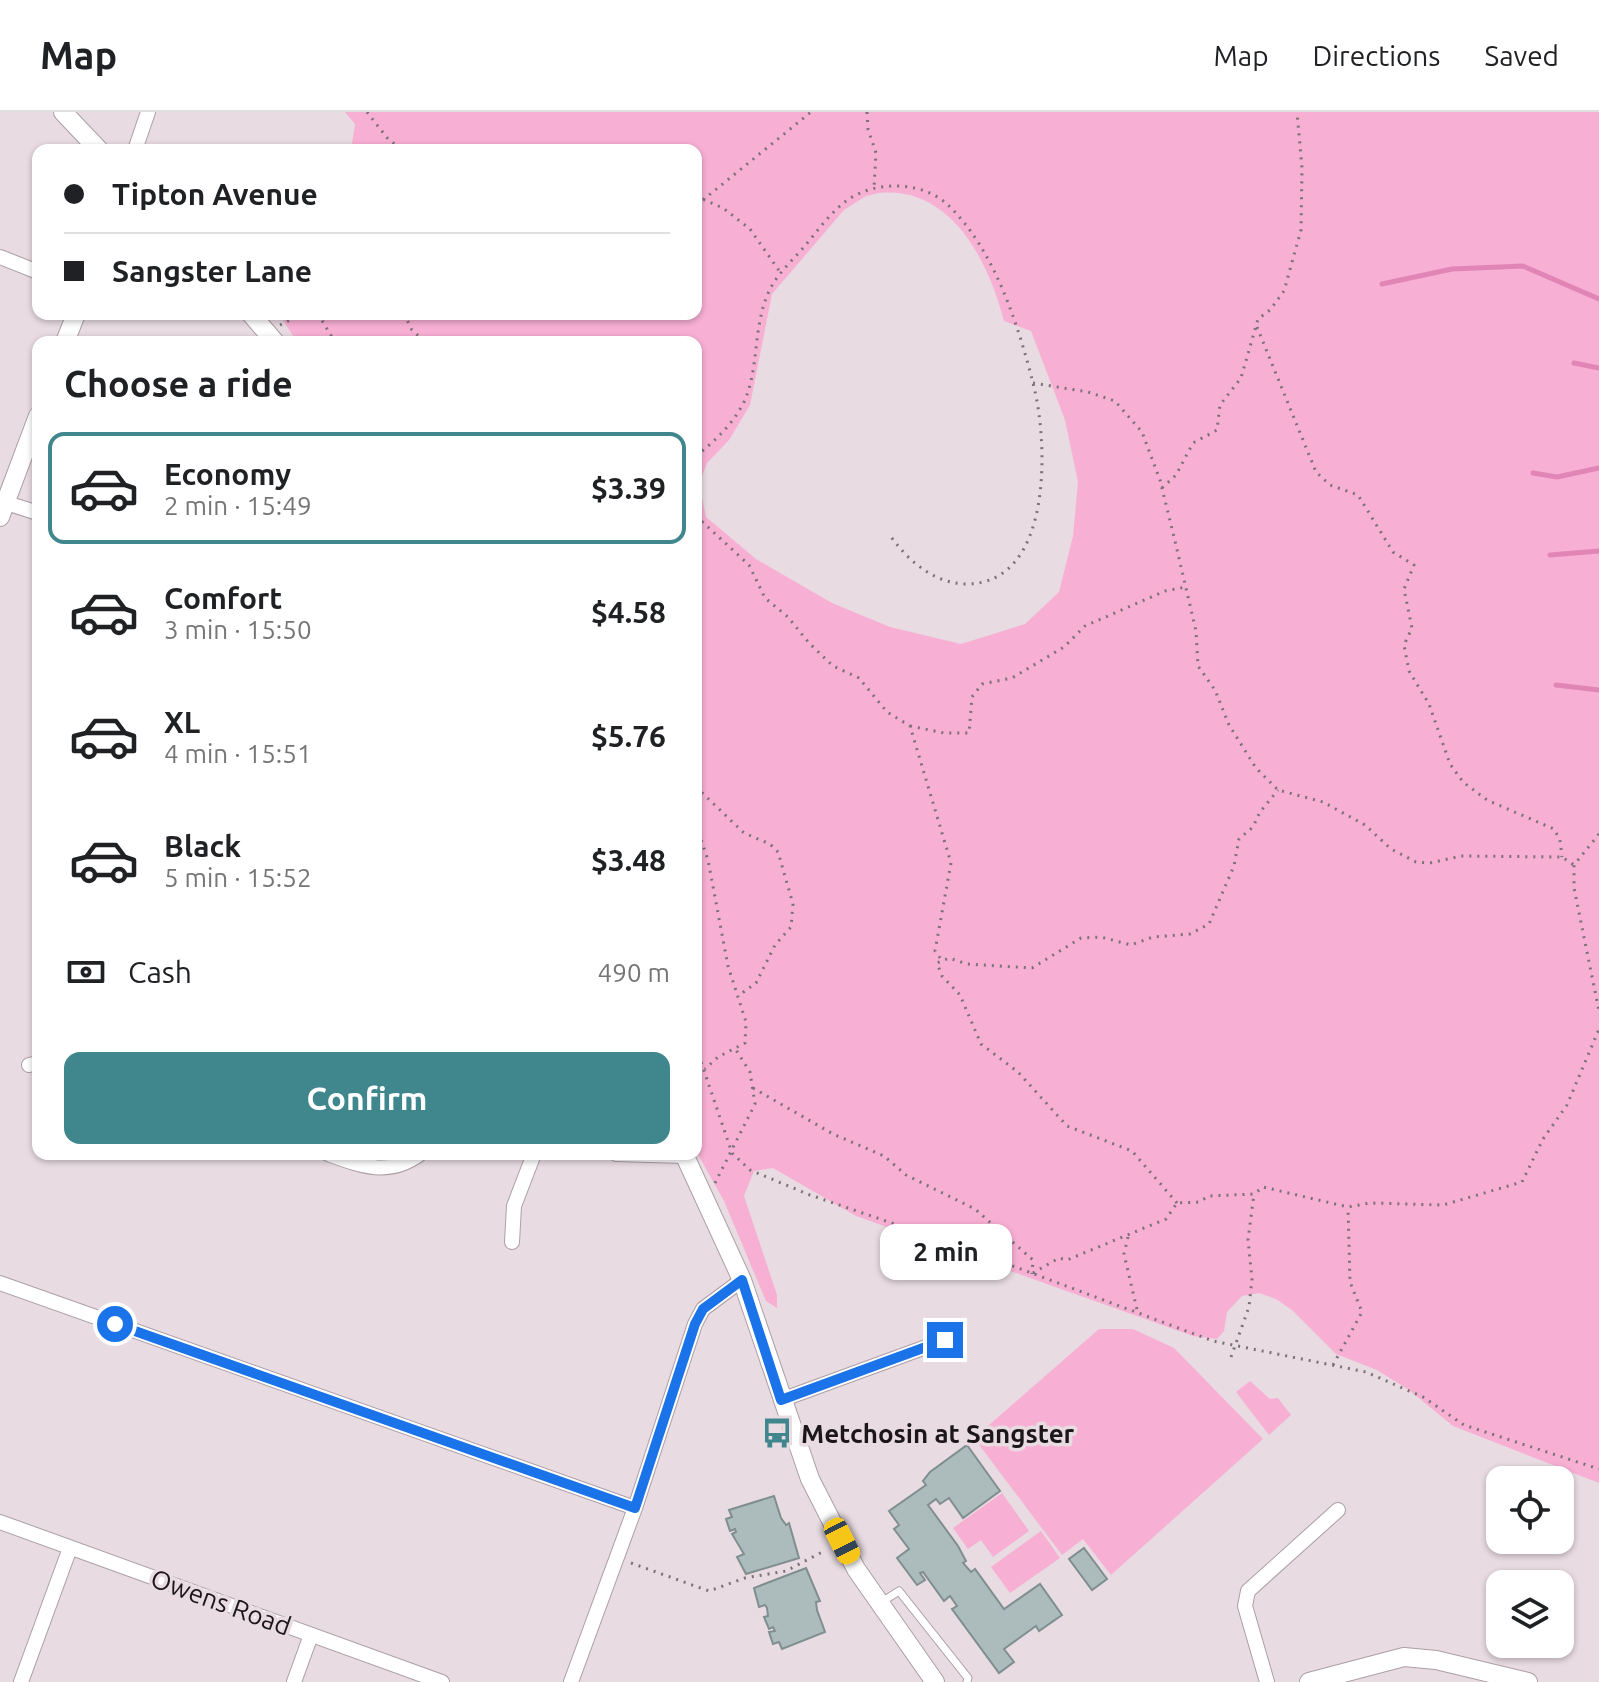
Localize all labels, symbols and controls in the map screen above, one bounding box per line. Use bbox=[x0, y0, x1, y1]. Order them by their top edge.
text: Map bbox=[40, 34, 117, 76]
text: Map bbox=[1213, 40, 1269, 71]
text: Directions bbox=[1313, 40, 1440, 71]
text: Saved bbox=[1484, 40, 1559, 71]
text: Tipton Avenue bbox=[112, 177, 318, 211]
text: Sangster Lane bbox=[112, 254, 312, 288]
text: Choose a ride bbox=[64, 363, 293, 404]
icon: car bbox=[68, 452, 140, 524]
text: Economy bbox=[164, 457, 291, 491]
text: $3.39 bbox=[591, 471, 666, 505]
text: 2 min · 15:49 bbox=[164, 491, 312, 520]
icon: car bbox=[68, 576, 140, 648]
text: Comfort bbox=[164, 581, 282, 615]
text: $4.58 bbox=[591, 595, 666, 629]
text: 3 min · 15:50 bbox=[164, 615, 312, 644]
icon: car bbox=[68, 700, 140, 772]
text: XL bbox=[164, 705, 200, 739]
text: $5.76 bbox=[591, 719, 666, 753]
text: 4 min · 15:51 bbox=[164, 739, 312, 768]
icon: car bbox=[68, 824, 140, 896]
text: Black bbox=[164, 829, 241, 863]
text: $3.48 bbox=[591, 843, 666, 877]
text: 5 min · 15:52 bbox=[164, 863, 312, 892]
icon: cash bbox=[64, 950, 108, 994]
text: Cash bbox=[128, 955, 192, 989]
text: 490 m bbox=[598, 958, 670, 987]
button: Confirm bbox=[64, 1052, 670, 1144]
callout: 2 min bbox=[879, 1224, 1011, 1280]
text: 2 min bbox=[913, 1237, 979, 1266]
route start bbox=[97, 1306, 133, 1342]
route end bbox=[927, 1322, 963, 1358]
bus stop icon: Metchosin at Sangster bbox=[760, 1416, 794, 1450]
place label: Metchosin at Sangster bbox=[801, 1419, 1075, 1448]
map controls bbox=[1486, 1466, 1574, 1658]
button: locate bbox=[1486, 1466, 1574, 1554]
car bbox=[820, 1514, 864, 1568]
street label: Owens Road bbox=[147, 1563, 295, 1641]
button: layers bbox=[1486, 1570, 1574, 1658]

